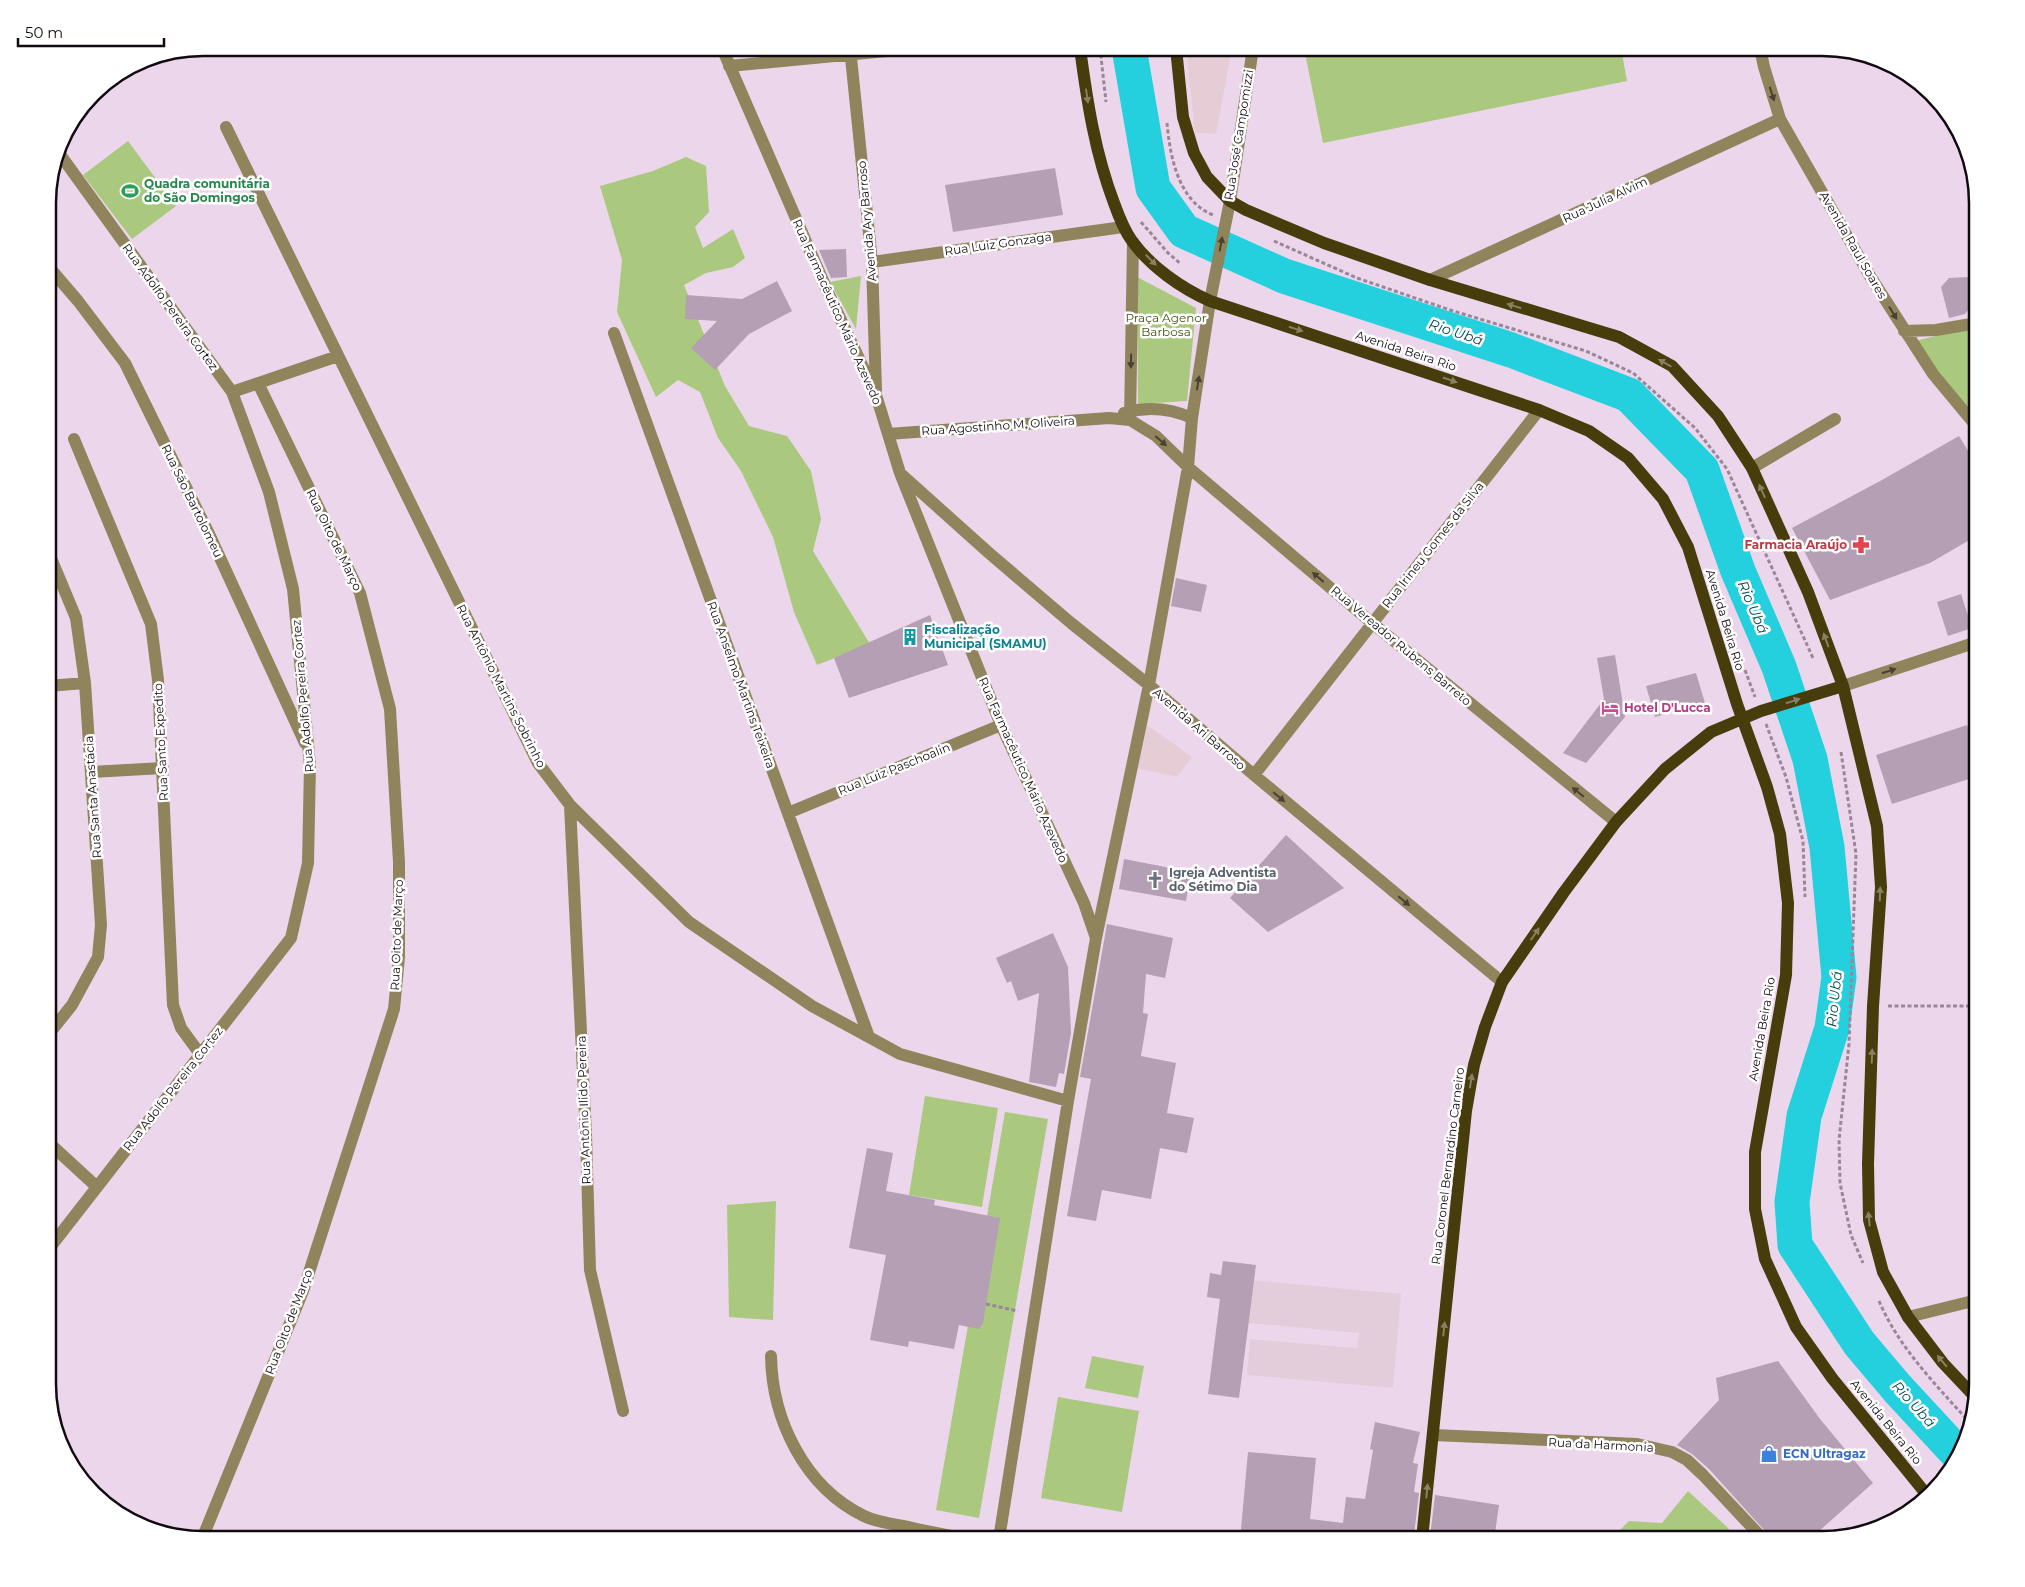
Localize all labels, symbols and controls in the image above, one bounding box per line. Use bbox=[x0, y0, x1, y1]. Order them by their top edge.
scale bar bbox=[18, 15, 164, 47]
text: 50 m bbox=[25, 23, 63, 42]
street label: Rua José Campomizzi bbox=[1221, 69, 1256, 201]
one-way arrow bbox=[1769, 87, 1777, 102]
one-way arrow bbox=[1083, 88, 1091, 104]
street label: Avenida Ary Barroso bbox=[854, 160, 879, 282]
street label: Rua Julia Alvim bbox=[1560, 173, 1650, 226]
place label: Quadra comunitária do São Domingos bbox=[144, 176, 270, 205]
sports icon: Quadra comunitária do São Domingos bbox=[120, 181, 140, 201]
street label: Avenida Raul Soares bbox=[1817, 188, 1890, 301]
street label: Rua Farmacêutico Mário Azevedo bbox=[790, 217, 885, 407]
street label: Rua Luiz Gonzaga bbox=[943, 229, 1052, 258]
one-way arrow bbox=[1217, 237, 1225, 252]
street label: Rua Adolfo Pereira Cortez bbox=[119, 240, 221, 373]
one-way arrow bbox=[1144, 254, 1156, 266]
one-way arrow bbox=[1506, 302, 1521, 310]
one-way arrow bbox=[1888, 306, 1898, 319]
park label: Praça Agenor Barbosa bbox=[1125, 310, 1207, 339]
water label: Rio Ubá bbox=[1427, 315, 1485, 349]
one-way arrow bbox=[1288, 325, 1303, 333]
street label: Avenida Beira Rio bbox=[1354, 327, 1458, 374]
one-way arrow bbox=[1127, 353, 1135, 369]
one-way arrow bbox=[1659, 358, 1672, 367]
one-way arrow bbox=[1194, 375, 1202, 391]
one-way arrow bbox=[1443, 376, 1458, 384]
street label: Rua Agostinho M. Oliveira bbox=[921, 413, 1075, 438]
one-way arrow bbox=[1154, 435, 1167, 446]
street label: Rua São Bartolomeu bbox=[158, 442, 226, 560]
street label: Rua Irineu Gomes da Silva bbox=[1379, 478, 1487, 611]
one-way arrow bbox=[1758, 484, 1766, 498]
street label: Rua Oito de Março bbox=[303, 486, 366, 593]
pharmacy icon: Farmacia Araújo bbox=[1851, 535, 1871, 555]
place label: Farmacia Araújo bbox=[1744, 537, 1847, 552]
street label: Avenida Beira Rio bbox=[1703, 567, 1748, 672]
one-way arrow bbox=[1312, 571, 1325, 582]
water label: Rio Ubá bbox=[1734, 578, 1772, 636]
street label: Rua Vereador Rubens Barreto bbox=[1328, 582, 1475, 709]
street label: Rua Anselmo Martins Teixeira bbox=[704, 599, 779, 771]
street label: Rua Antônio Martins Sobrinho bbox=[454, 602, 549, 770]
street label: Rua Adolfo Pereira Cortez bbox=[288, 619, 317, 773]
place label: Fiscalização Municipal (SMAMU) bbox=[924, 622, 1047, 651]
building icon: Fiscalização Municipal (SMAMU) bbox=[900, 627, 920, 647]
one-way arrow bbox=[1822, 633, 1829, 648]
one-way arrow bbox=[1882, 667, 1897, 675]
street label: Rua Farmacêutico Mário Azevedo bbox=[976, 675, 1071, 865]
street label: Rua Santo Expedito bbox=[150, 683, 171, 801]
street label: Avenida Ari Barroso bbox=[1150, 684, 1249, 773]
one-way arrow bbox=[1786, 697, 1801, 704]
hotel icon: Hotel D'Lucca bbox=[1600, 698, 1620, 718]
place label: Hotel D'Lucca bbox=[1624, 700, 1711, 715]
street label: Rua Santa Anastácia bbox=[81, 735, 104, 859]
street label: Rua Luiz Paschoalin bbox=[835, 739, 952, 798]
one-way arrow bbox=[1572, 786, 1585, 797]
one-way arrow bbox=[1272, 791, 1285, 802]
place label: Igreja Adventista do Sétimo Dia bbox=[1169, 865, 1276, 894]
church icon: Igreja Adventista do Sétimo Dia bbox=[1145, 870, 1165, 890]
street label: Rua Oito de Março bbox=[387, 879, 406, 991]
one-way arrow bbox=[1877, 886, 1885, 902]
one-way arrow bbox=[1397, 895, 1410, 906]
one-way arrow bbox=[1530, 927, 1540, 940]
water label: Rio Ubá bbox=[1822, 970, 1846, 1028]
street label: Avenida Beira Rio bbox=[1745, 976, 1778, 1082]
street label: Rua Adolfo Pereira Cortez bbox=[120, 1024, 226, 1154]
street label: Rua Antônio Ilido Pereira bbox=[573, 1035, 594, 1185]
one-way arrow bbox=[1868, 1048, 1876, 1064]
street label: Rua Coronel Bernardino Carneiro bbox=[1428, 1066, 1467, 1265]
one-way arrow bbox=[1467, 1073, 1475, 1089]
one-way arrow bbox=[1865, 1210, 1873, 1226]
street label: Rua Oito de Março bbox=[262, 1267, 315, 1376]
one-way arrow bbox=[1440, 1321, 1448, 1337]
one-way arrow bbox=[1937, 1355, 1948, 1368]
street label: Avenida Beira Rio bbox=[1847, 1376, 1925, 1467]
water label: Rio Ubá bbox=[1889, 1377, 1939, 1431]
street label: Rua da Harmonia bbox=[1548, 1434, 1654, 1455]
shop icon: ECN Ultragaz bbox=[1759, 1444, 1779, 1464]
place label: ECN Ultragaz bbox=[1783, 1446, 1866, 1461]
one-way arrow bbox=[1423, 1483, 1431, 1499]

